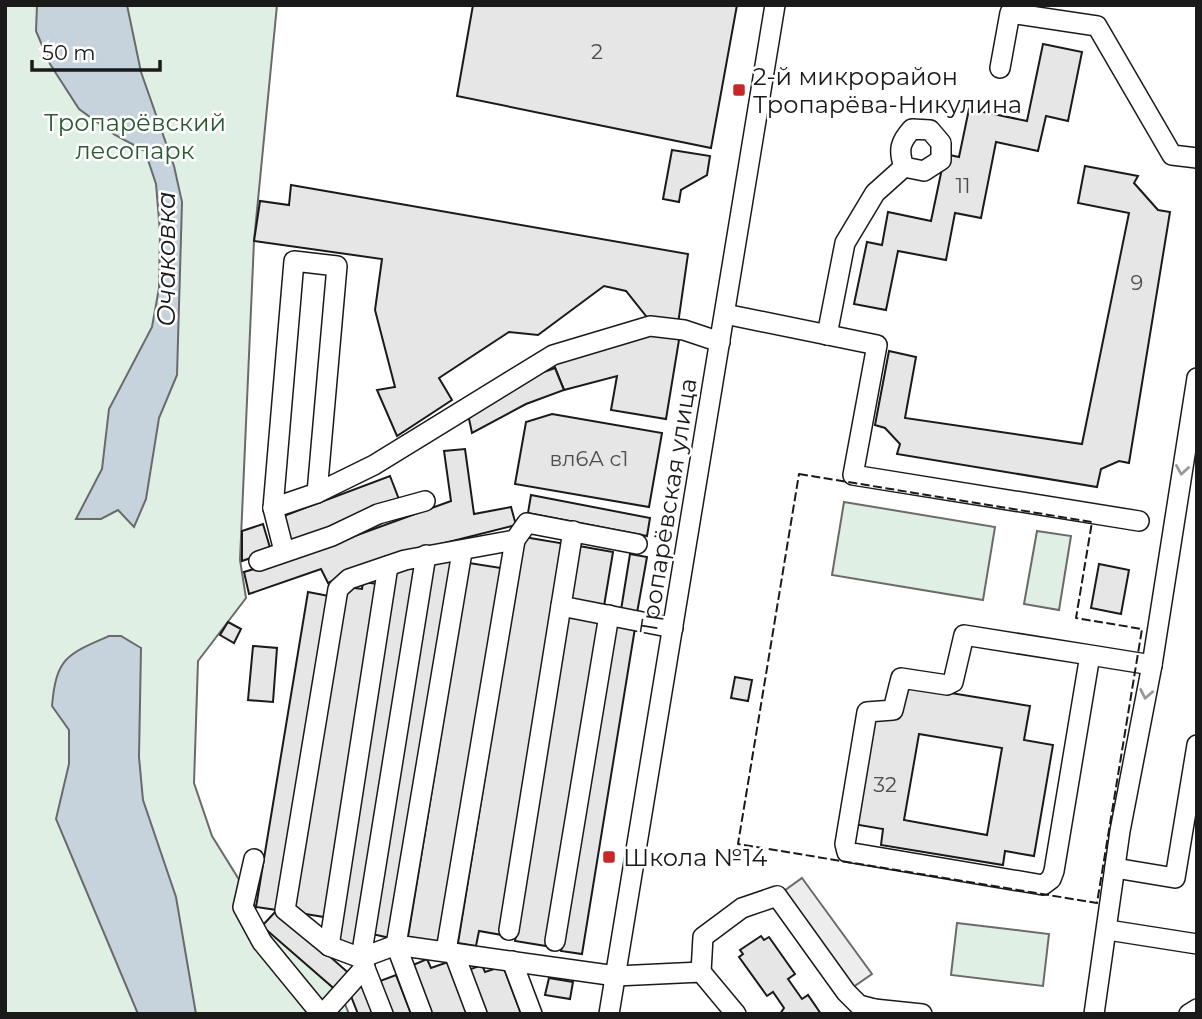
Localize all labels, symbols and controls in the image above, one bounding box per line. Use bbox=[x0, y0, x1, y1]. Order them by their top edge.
scale bar bbox=[32, 28, 159, 72]
house number: 2 bbox=[591, 39, 603, 64]
text: 50 m bbox=[42, 40, 96, 65]
place label: 2-й микрорайон Тропарёва-Никулина bbox=[753, 62, 1022, 119]
marker: 2-й микрорайон Тропарёва-Никулина bbox=[731, 82, 747, 98]
park label: Тропарёвский лесопарк bbox=[44, 108, 226, 165]
house number: 11 bbox=[955, 173, 971, 198]
water label: Очаковка bbox=[150, 191, 182, 327]
house number: 9 bbox=[1131, 270, 1143, 295]
street label: Тропарёвская улица bbox=[633, 376, 703, 636]
house number: вл6А с1 bbox=[549, 446, 629, 471]
one-way arrow bbox=[1175, 464, 1190, 476]
one-way arrow bbox=[1139, 688, 1154, 700]
house number: 32 bbox=[873, 772, 897, 797]
place label: Школа №14 bbox=[623, 843, 768, 872]
marker: Школа №14 bbox=[601, 849, 617, 865]

